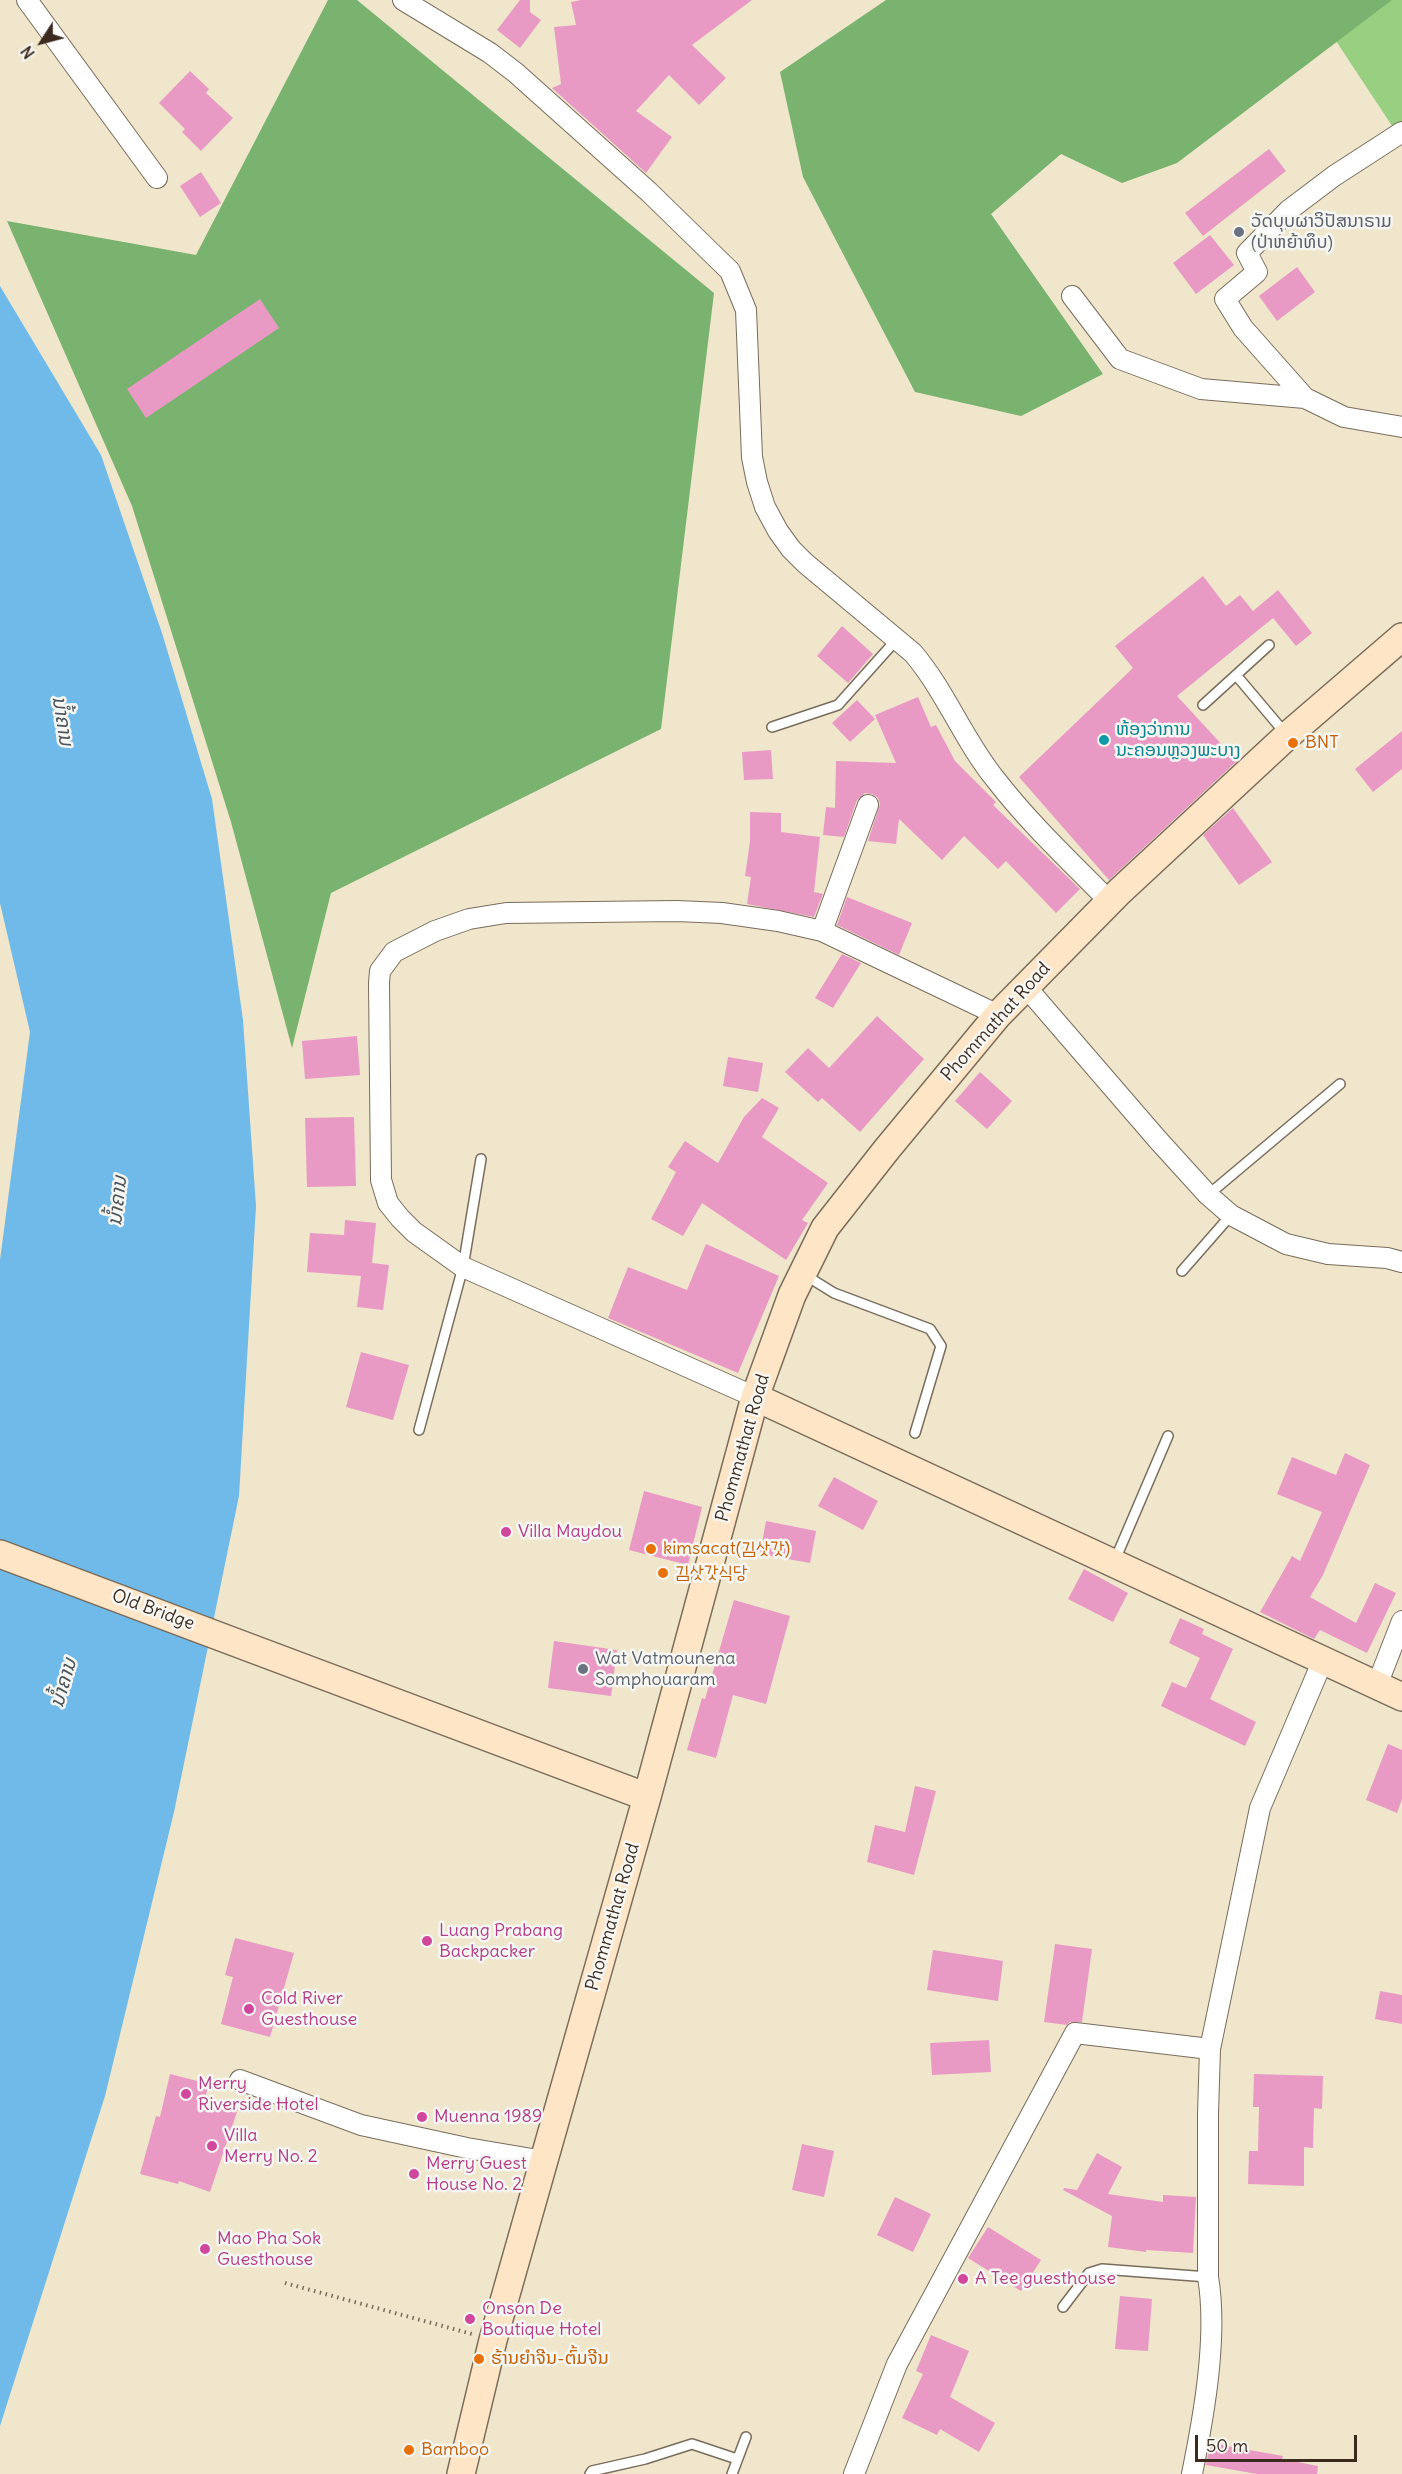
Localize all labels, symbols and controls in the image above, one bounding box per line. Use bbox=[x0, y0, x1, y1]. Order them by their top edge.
north arrow bbox=[12, 12, 72, 72]
text: N bbox=[16, 42, 39, 63]
place label: ວັດບຸບຜາວິປັສນາຣາມ (ປ່າຫຍ້າທຶບ) bbox=[1251, 211, 1392, 254]
marker: ວັດບຸບຜາວິປັສນາຣາມ (ປ່າຫຍ້າທຶບ) bbox=[1232, 225, 1246, 239]
water label: ນ້ຳຄານ bbox=[46, 695, 78, 747]
place label: ຫ້ອງວ່າການ ນະຄອນຫຼວງພະບາງ bbox=[1116, 719, 1241, 762]
place label: BNT bbox=[1305, 732, 1339, 754]
marker: ຫ້ອງວ່າການ ນະຄອນຫຼວງພະບາງ bbox=[1097, 733, 1111, 747]
marker: BNT bbox=[1286, 736, 1300, 750]
street label: Phommathat Road bbox=[937, 958, 1055, 1086]
water label: ນ້ຳຄານ bbox=[103, 1175, 133, 1227]
street label: Phommathat Road bbox=[712, 1372, 774, 1524]
place label: Villa Maydou bbox=[518, 1521, 622, 1543]
marker: Villa Maydou bbox=[499, 1525, 513, 1539]
place label: kimsacat(김삿갓) bbox=[663, 1538, 790, 1560]
marker: kimsacat(김삿갓) bbox=[644, 1542, 658, 1556]
place label: 김삿갓식당 bbox=[675, 1562, 747, 1584]
marker: 김삿갓식당 bbox=[656, 1566, 670, 1580]
street label: Old Bridge bbox=[109, 1585, 197, 1635]
place label: Wat Vatmounena Somphouaram bbox=[595, 1648, 735, 1690]
water label: ນ້ຳຄານ bbox=[46, 1656, 82, 1710]
marker: Wat Vatmounena Somphouaram bbox=[576, 1662, 590, 1676]
street label: Phommathat Road bbox=[582, 1841, 644, 1993]
place label: Luang Prabang Backpacker bbox=[439, 1920, 563, 1962]
marker: Luang Prabang Backpacker bbox=[420, 1934, 434, 1948]
place label: Cold River Guesthouse bbox=[261, 1988, 357, 2030]
marker: Cold River Guesthouse bbox=[242, 2002, 256, 2016]
place label: Merry Riverside Hotel bbox=[198, 2073, 318, 2116]
marker: Merry Riverside Hotel bbox=[179, 2087, 193, 2101]
place label: Muenna 1989 bbox=[434, 2106, 542, 2128]
marker: Muenna 1989 bbox=[415, 2110, 429, 2124]
place label: Villa Merry No. 2 bbox=[224, 2125, 318, 2168]
marker: Villa Merry No. 2 bbox=[205, 2139, 219, 2153]
place label: Merry Guest House No. 2 bbox=[426, 2153, 527, 2196]
marker: Merry Guest House No. 2 bbox=[407, 2167, 421, 2181]
place label: Mao Pha Sok Guesthouse bbox=[217, 2228, 321, 2270]
marker: Mao Pha Sok Guesthouse bbox=[198, 2242, 212, 2256]
place label: A Tee guesthouse bbox=[975, 2268, 1116, 2290]
marker: A Tee guesthouse bbox=[956, 2272, 970, 2286]
place label: Onson De Boutique Hotel bbox=[482, 2298, 601, 2340]
marker: Onson De Boutique Hotel bbox=[463, 2312, 477, 2326]
place label: ຮ້ານຍຳຈີນ-ຕົ້ມຈີນ bbox=[491, 2348, 609, 2370]
marker: ຮ້ານຍຳຈີນ-ຕົ້ມຈີນ bbox=[472, 2352, 486, 2366]
scale bar bbox=[1198, 2423, 1360, 2461]
text: 50 m bbox=[1206, 2434, 1248, 2457]
place label: Bamboo bbox=[421, 2439, 489, 2461]
marker: Bamboo bbox=[402, 2443, 416, 2457]

